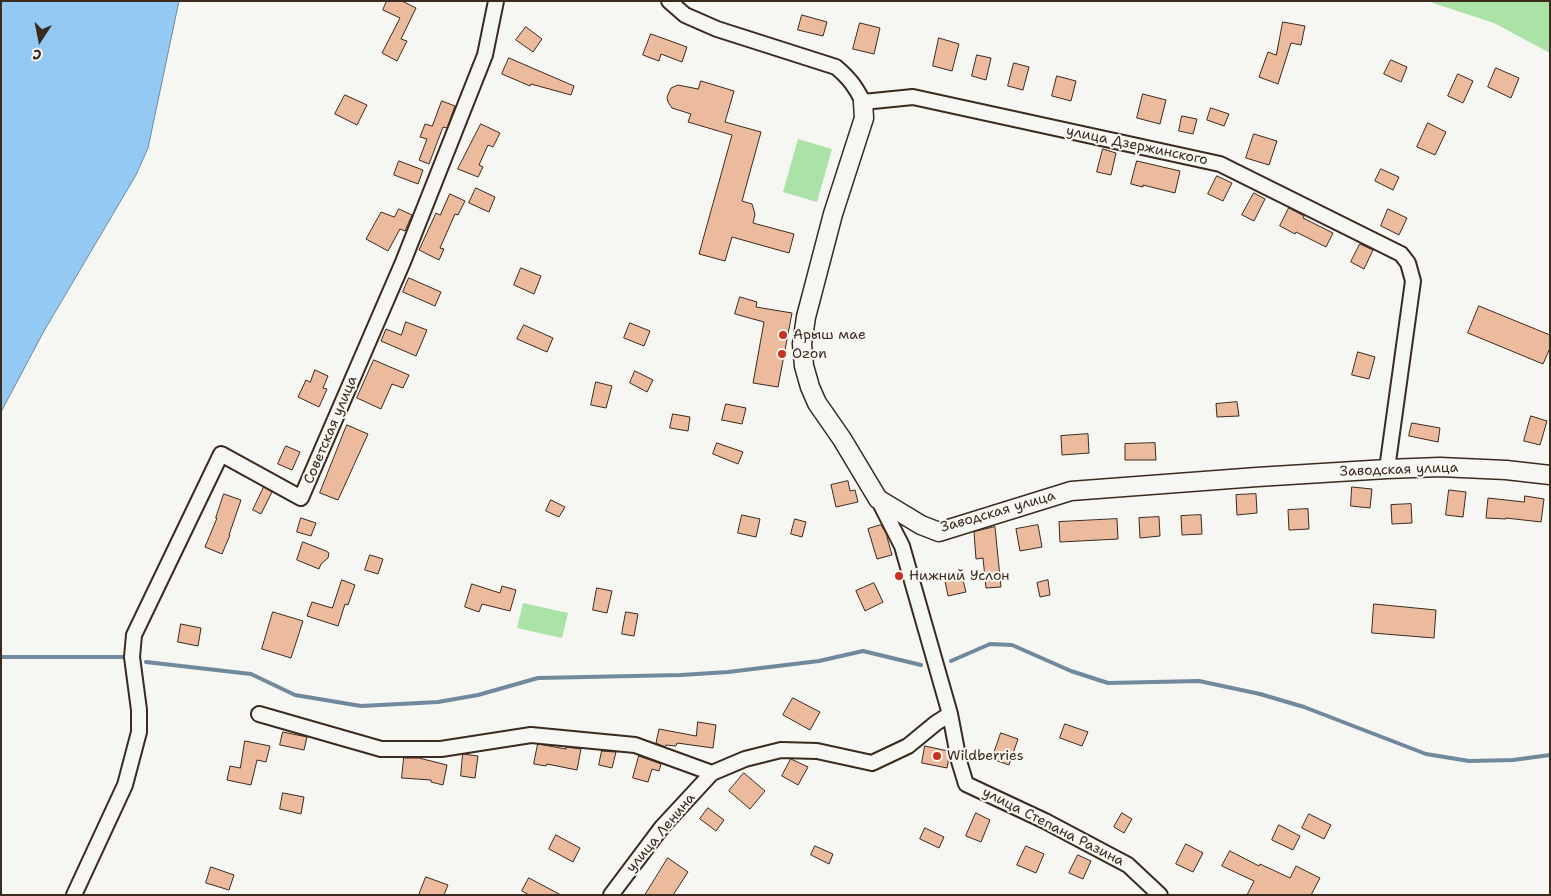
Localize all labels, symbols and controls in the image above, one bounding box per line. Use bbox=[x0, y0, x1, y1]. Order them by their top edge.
north arrow bbox=[15, 15, 65, 65]
text: С bbox=[31, 45, 43, 64]
street label: улица Дзержинского bbox=[1065, 123, 1209, 169]
place label: Арыш мае bbox=[793, 327, 866, 343]
marker: Арыш мае bbox=[777, 329, 789, 341]
place label: Ozon bbox=[792, 346, 827, 362]
marker: Ozon bbox=[776, 348, 788, 360]
street label: Советская улица bbox=[301, 373, 361, 487]
street label: Заводская улица bbox=[1339, 460, 1459, 480]
street label: Заводская улица bbox=[939, 488, 1057, 536]
place label: Нижний Услон bbox=[909, 568, 1010, 584]
marker: Нижний Услон bbox=[893, 570, 905, 582]
place label: Wildberries bbox=[947, 748, 1024, 764]
marker: Wildberries bbox=[931, 750, 943, 762]
street label: улица Степана Разина bbox=[979, 784, 1127, 870]
street label: улица Ленина bbox=[623, 790, 699, 876]

